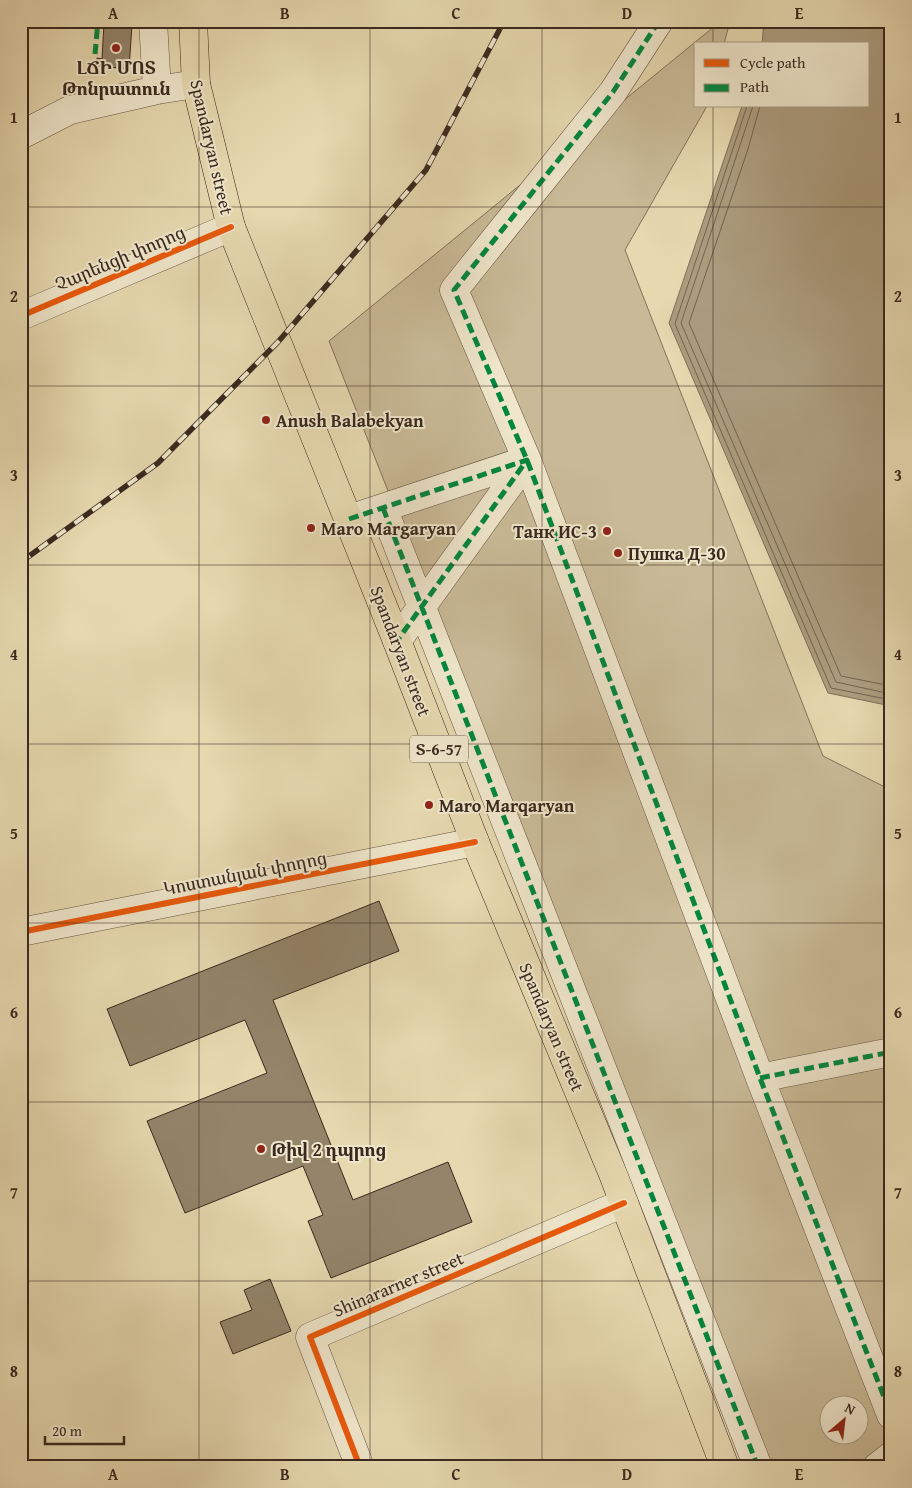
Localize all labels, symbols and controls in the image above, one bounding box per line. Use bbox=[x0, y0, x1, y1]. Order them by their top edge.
text: A bbox=[108, 1, 119, 25]
text: B bbox=[280, 1, 290, 25]
text: C bbox=[451, 1, 461, 25]
text: D bbox=[622, 1, 632, 25]
text: E bbox=[795, 1, 804, 25]
marker: ԼՃԻ ՄՈՏ Թոնրատուն bbox=[110, 42, 122, 54]
legend bbox=[694, 42, 870, 108]
text: Cycle path bbox=[740, 52, 806, 73]
place label: ԼՃԻ ՄՈՏ Թոնրատուն bbox=[62, 54, 171, 102]
text: Path bbox=[740, 76, 769, 97]
street label: Spandaryan street bbox=[183, 77, 241, 218]
text: 1 bbox=[10, 105, 18, 129]
text: 1 bbox=[894, 105, 902, 129]
street label: Չարենցի փողոց bbox=[51, 218, 189, 298]
text: 2 bbox=[10, 284, 18, 308]
text: 2 bbox=[894, 284, 902, 308]
place label: Anush Balabekyan bbox=[276, 407, 424, 434]
marker: Anush Balabekyan bbox=[260, 414, 272, 426]
text: 3 bbox=[10, 463, 18, 487]
text: 3 bbox=[894, 463, 902, 487]
place label: Maro Margaryan bbox=[321, 515, 456, 542]
place label: Танк ИС-3 bbox=[513, 518, 597, 545]
marker: Maro Margaryan bbox=[305, 522, 317, 534]
marker: Танк ИС-3 bbox=[601, 525, 613, 537]
place label: Пушка Д-30 bbox=[628, 540, 726, 567]
marker: Пушка Д-30 bbox=[612, 547, 624, 559]
street label: Spandaryan street bbox=[364, 582, 439, 721]
text: 4 bbox=[10, 642, 18, 666]
text: 4 bbox=[894, 642, 902, 666]
road number: Տ-6-57 bbox=[410, 736, 468, 762]
place label: Maro Marqaryan bbox=[439, 792, 575, 819]
marker: Maro Marqaryan bbox=[423, 799, 435, 811]
text: 5 bbox=[10, 821, 18, 845]
text: 5 bbox=[894, 821, 902, 845]
street label: Կոստանյան փողոց bbox=[161, 844, 329, 902]
street label: Spandaryan street bbox=[513, 958, 592, 1096]
text: 6 bbox=[10, 1000, 18, 1024]
text: 6 bbox=[894, 1000, 902, 1024]
place label: Թիվ 2 դպրոց bbox=[271, 1136, 387, 1163]
marker: Թիվ 2 դպրոց bbox=[255, 1143, 267, 1155]
text: 7 bbox=[10, 1180, 18, 1204]
text: 7 bbox=[894, 1180, 902, 1204]
street label: Shinararner street bbox=[328, 1244, 468, 1324]
text: 8 bbox=[10, 1359, 18, 1383]
text: 8 bbox=[894, 1359, 902, 1383]
north arrow bbox=[820, 1396, 870, 1446]
text: N bbox=[841, 1397, 859, 1420]
scale bar bbox=[45, 1413, 124, 1445]
text: 20 m bbox=[52, 1420, 83, 1441]
text: A bbox=[108, 1462, 119, 1486]
text: B bbox=[280, 1462, 290, 1486]
text: C bbox=[451, 1462, 461, 1486]
text: D bbox=[622, 1462, 632, 1486]
text: E bbox=[795, 1462, 804, 1486]

